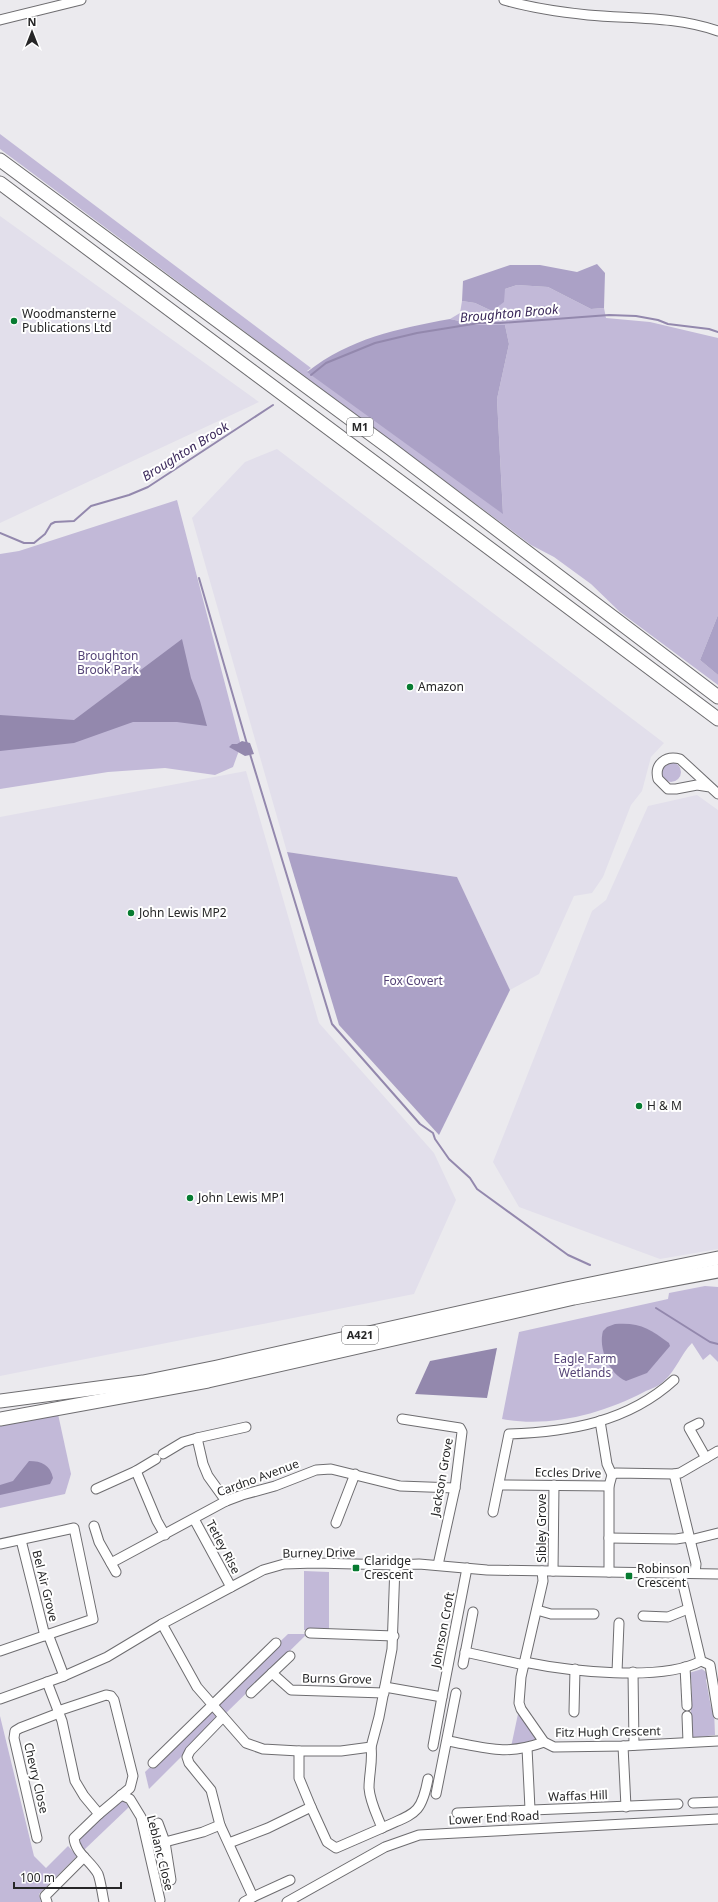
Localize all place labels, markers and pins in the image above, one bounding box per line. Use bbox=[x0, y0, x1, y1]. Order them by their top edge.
place label: Woodmansterne Publications Ltd bbox=[22, 305, 116, 336]
marker: Woodmansterne Publications Ltd bbox=[9, 316, 19, 326]
place label: Amazon bbox=[418, 678, 464, 695]
marker: Amazon bbox=[405, 682, 415, 692]
place label: John Lewis MP2 bbox=[138, 904, 227, 921]
marker: John Lewis MP2 bbox=[126, 908, 136, 918]
place label: H & M bbox=[647, 1097, 682, 1114]
marker: H & M bbox=[634, 1101, 644, 1111]
place label: John Lewis MP1 bbox=[197, 1189, 286, 1206]
marker: John Lewis MP1 bbox=[185, 1193, 195, 1203]
place label: Claridge Crescent bbox=[364, 1552, 414, 1583]
place label: Robinson Crescent bbox=[637, 1560, 690, 1591]
marker: Claridge Crescent bbox=[351, 1563, 361, 1573]
marker: Robinson Crescent bbox=[624, 1571, 634, 1581]

